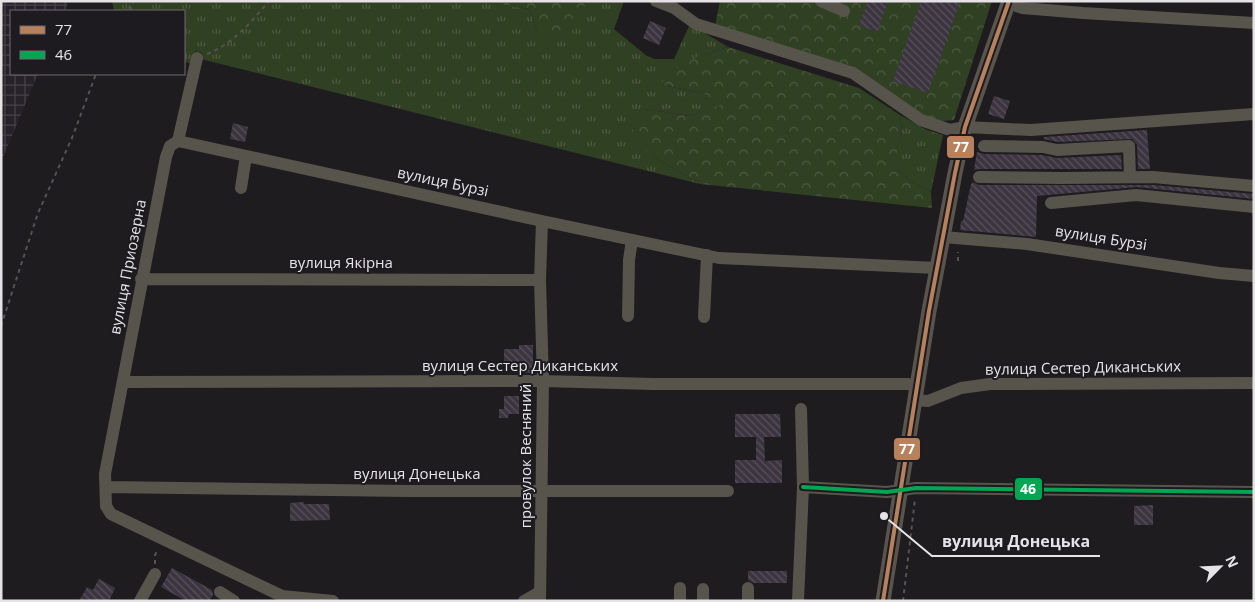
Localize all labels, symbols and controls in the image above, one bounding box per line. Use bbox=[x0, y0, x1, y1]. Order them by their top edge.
legend bbox=[10, 10, 185, 75]
text: 77 bbox=[55, 19, 72, 39]
text: 46 bbox=[55, 44, 72, 64]
line badge: 77 bbox=[946, 135, 975, 159]
text: 77 bbox=[953, 137, 969, 156]
street label: вулиця Бурзі bbox=[396, 162, 491, 200]
street label: вулиця Приозерна bbox=[104, 198, 150, 336]
street label: вулиця Бурзі bbox=[1054, 220, 1149, 254]
street label: вулиця Якірна bbox=[289, 252, 393, 272]
street label: вулиця Сестер Диканських bbox=[422, 355, 618, 375]
street label: вулиця Сестер Диканських bbox=[985, 355, 1181, 379]
street label: провулок Весняний bbox=[515, 384, 535, 528]
line badge: 77 bbox=[893, 437, 921, 461]
text: 77 bbox=[899, 439, 915, 458]
street label: вулиця Донецька bbox=[353, 463, 481, 483]
line badge: 46 bbox=[1014, 477, 1043, 501]
text: 46 bbox=[1020, 479, 1036, 498]
callout: вулиця Донецька bbox=[932, 525, 1100, 556]
text: вулиця Донецька bbox=[942, 530, 1090, 552]
north arrow bbox=[1195, 542, 1245, 592]
text: N bbox=[1221, 552, 1243, 571]

